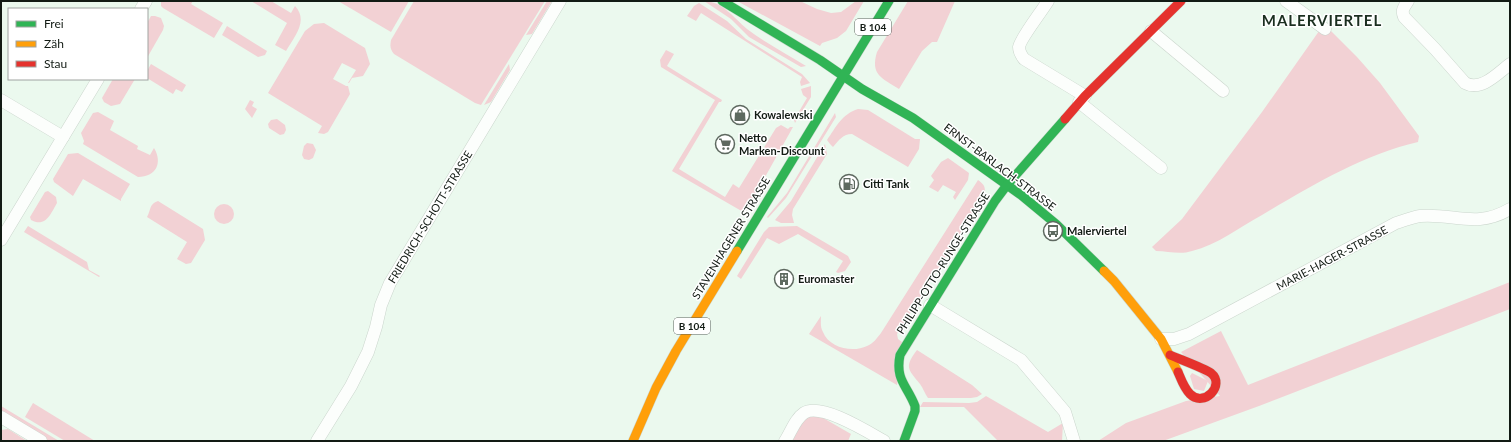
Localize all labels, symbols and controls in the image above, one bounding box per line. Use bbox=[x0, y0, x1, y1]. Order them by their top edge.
legend bbox=[8, 8, 148, 80]
district label: MALERVIERTEL bbox=[1262, 11, 1382, 29]
text: Frei bbox=[44, 16, 64, 31]
road number: B 104 bbox=[855, 19, 891, 35]
text: Zäh bbox=[44, 36, 64, 51]
text: Stau bbox=[44, 56, 67, 71]
shop icon: Kowalewski bbox=[729, 104, 751, 126]
place label: Kowalewski bbox=[754, 108, 813, 121]
street label: ERNST-BARLACH-STRASSE bbox=[942, 120, 1059, 213]
place label: Netto Marken-Discount bbox=[739, 131, 825, 157]
supermarket icon: Netto Marken-Discount bbox=[714, 133, 736, 155]
street label: FRIEDRICH-SCHOTT-STRASSE bbox=[385, 148, 474, 285]
fuel station icon: Citti Tank bbox=[838, 173, 860, 195]
street label: STAVENHAGENER STRASSE bbox=[689, 174, 772, 301]
place label: Citti Tank bbox=[863, 177, 909, 190]
street label: PHILIPP-OTTO-RUNGE-STRASSE bbox=[893, 189, 992, 336]
bus stop icon: Malerviertel bbox=[1042, 220, 1064, 242]
street label: MARIE-HAGER-STRASSE bbox=[1274, 223, 1390, 292]
place label: Malerviertel bbox=[1067, 224, 1127, 237]
building icon: Euromaster bbox=[773, 268, 795, 290]
place label: Euromaster bbox=[798, 272, 855, 285]
road number: B 104 bbox=[674, 318, 710, 334]

